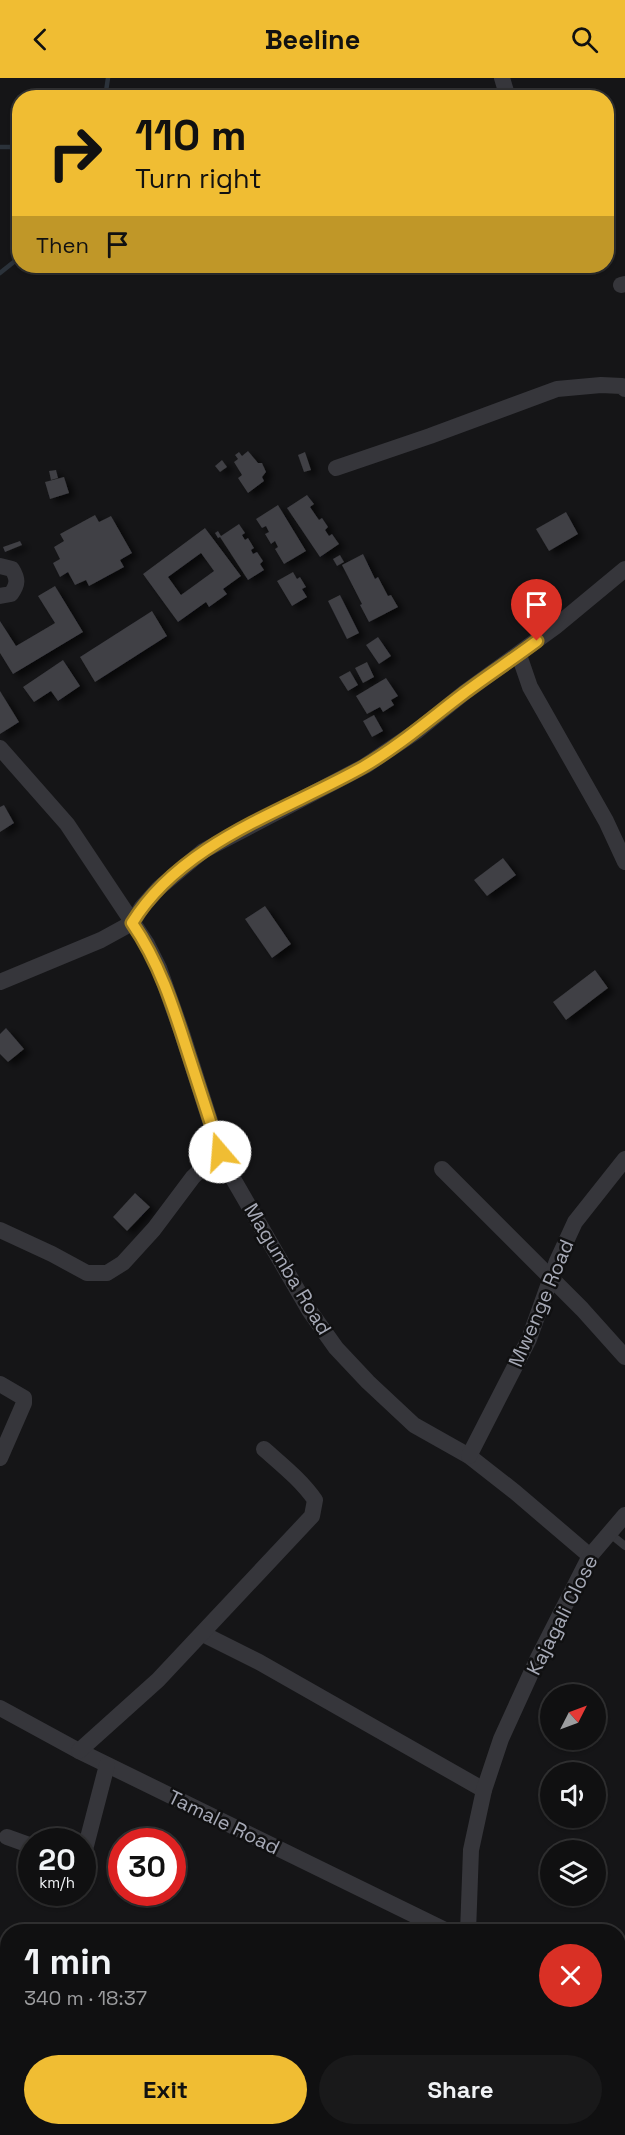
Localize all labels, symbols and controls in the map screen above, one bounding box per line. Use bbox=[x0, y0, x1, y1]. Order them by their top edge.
text: Beeline bbox=[265, 22, 360, 57]
icon: back bbox=[24, 23, 57, 56]
icon: search bbox=[568, 23, 601, 56]
text: 110 m bbox=[135, 109, 247, 162]
icon: right bbox=[36, 114, 114, 192]
text: Turn right bbox=[135, 161, 262, 196]
icon: arrive bbox=[101, 228, 134, 261]
text: Then bbox=[36, 231, 89, 259]
pin bbox=[511, 579, 562, 641]
icon: arrive bbox=[520, 588, 553, 621]
position arrow bbox=[188, 1120, 252, 1184]
street label: Magumba Road bbox=[238, 1198, 338, 1340]
street label: Mwenge Road bbox=[502, 1235, 580, 1371]
street label: Kajagali Close bbox=[521, 1550, 603, 1680]
north arrow bbox=[540, 1684, 606, 1750]
map controls bbox=[540, 1684, 606, 1906]
button: sound bbox=[540, 1762, 606, 1828]
street label: Tamale Road bbox=[164, 1784, 284, 1860]
speed limit sign: 30 bbox=[108, 1828, 186, 1906]
text: 20 bbox=[38, 1840, 76, 1879]
button: layers bbox=[540, 1840, 606, 1906]
text: km/h bbox=[39, 1873, 75, 1892]
text: 1 min bbox=[24, 1939, 112, 1985]
button: close bbox=[539, 1944, 602, 2007]
text: 340 m · 18:37 bbox=[24, 1985, 147, 2011]
button: Exit bbox=[24, 2055, 307, 2124]
button: Share bbox=[319, 2055, 602, 2124]

